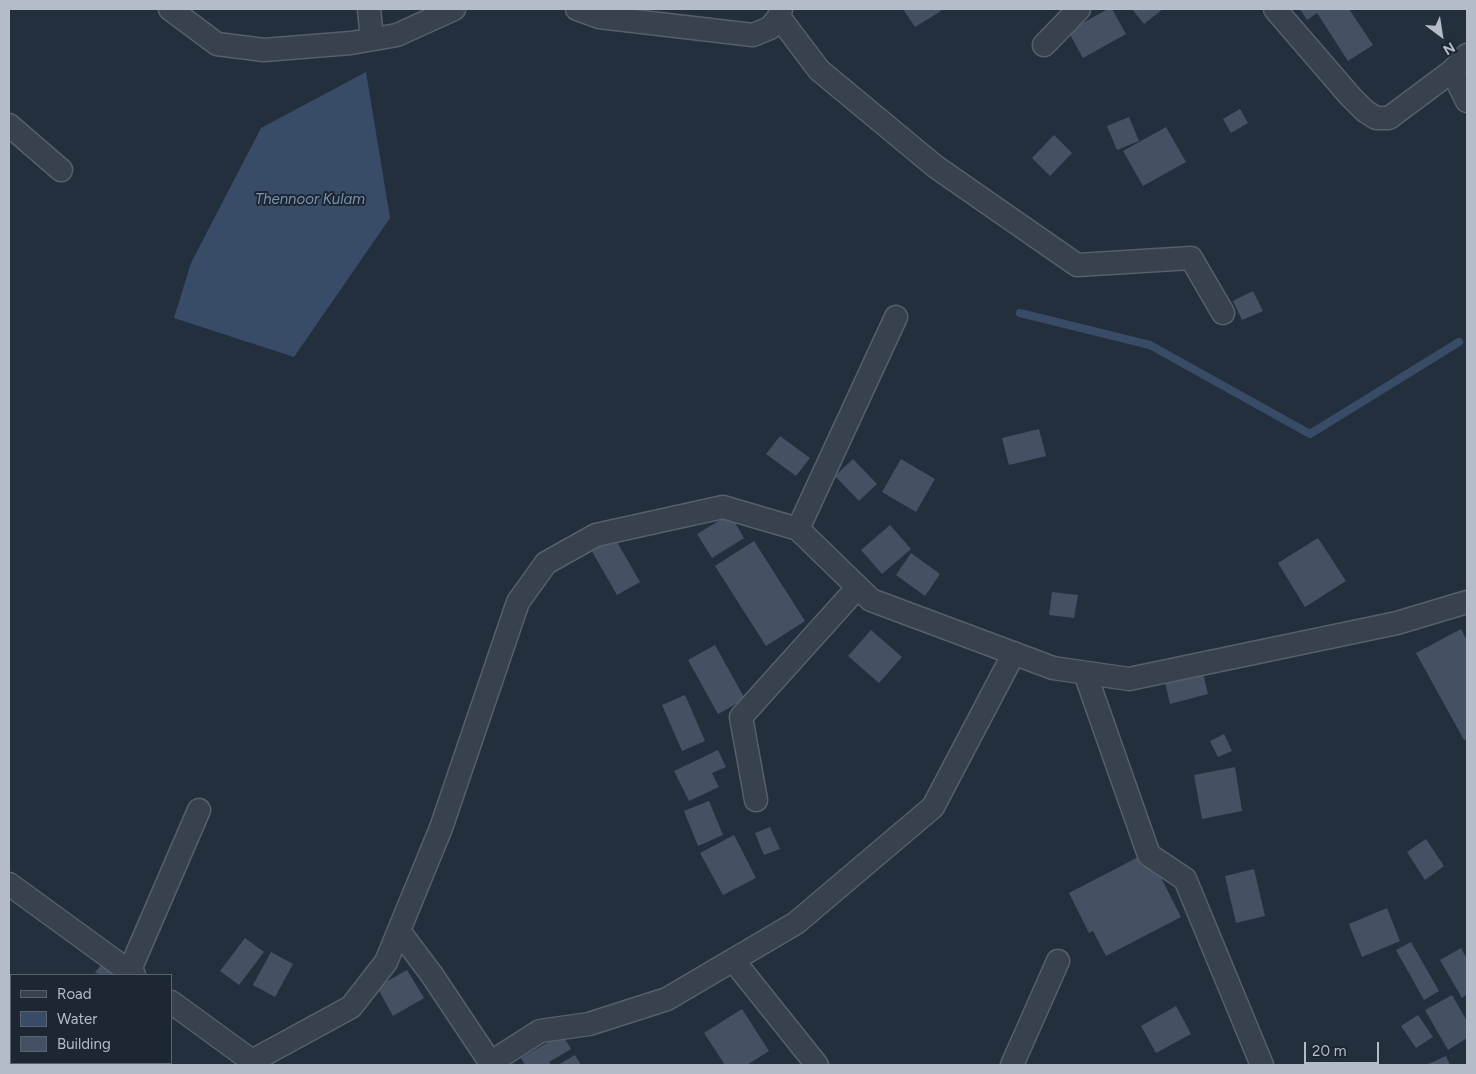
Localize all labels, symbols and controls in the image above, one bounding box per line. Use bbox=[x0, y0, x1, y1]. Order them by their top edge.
north arrow bbox=[1416, 10, 1466, 60]
text: N bbox=[1440, 38, 1458, 58]
water label: Thennoor Kulam bbox=[255, 191, 365, 209]
legend bbox=[10, 974, 172, 1064]
text: Road bbox=[57, 985, 92, 1003]
text: Water bbox=[57, 1010, 97, 1028]
scale bar bbox=[1306, 1032, 1381, 1064]
text: Building bbox=[57, 1035, 111, 1053]
text: 20 m bbox=[1312, 1042, 1346, 1060]

